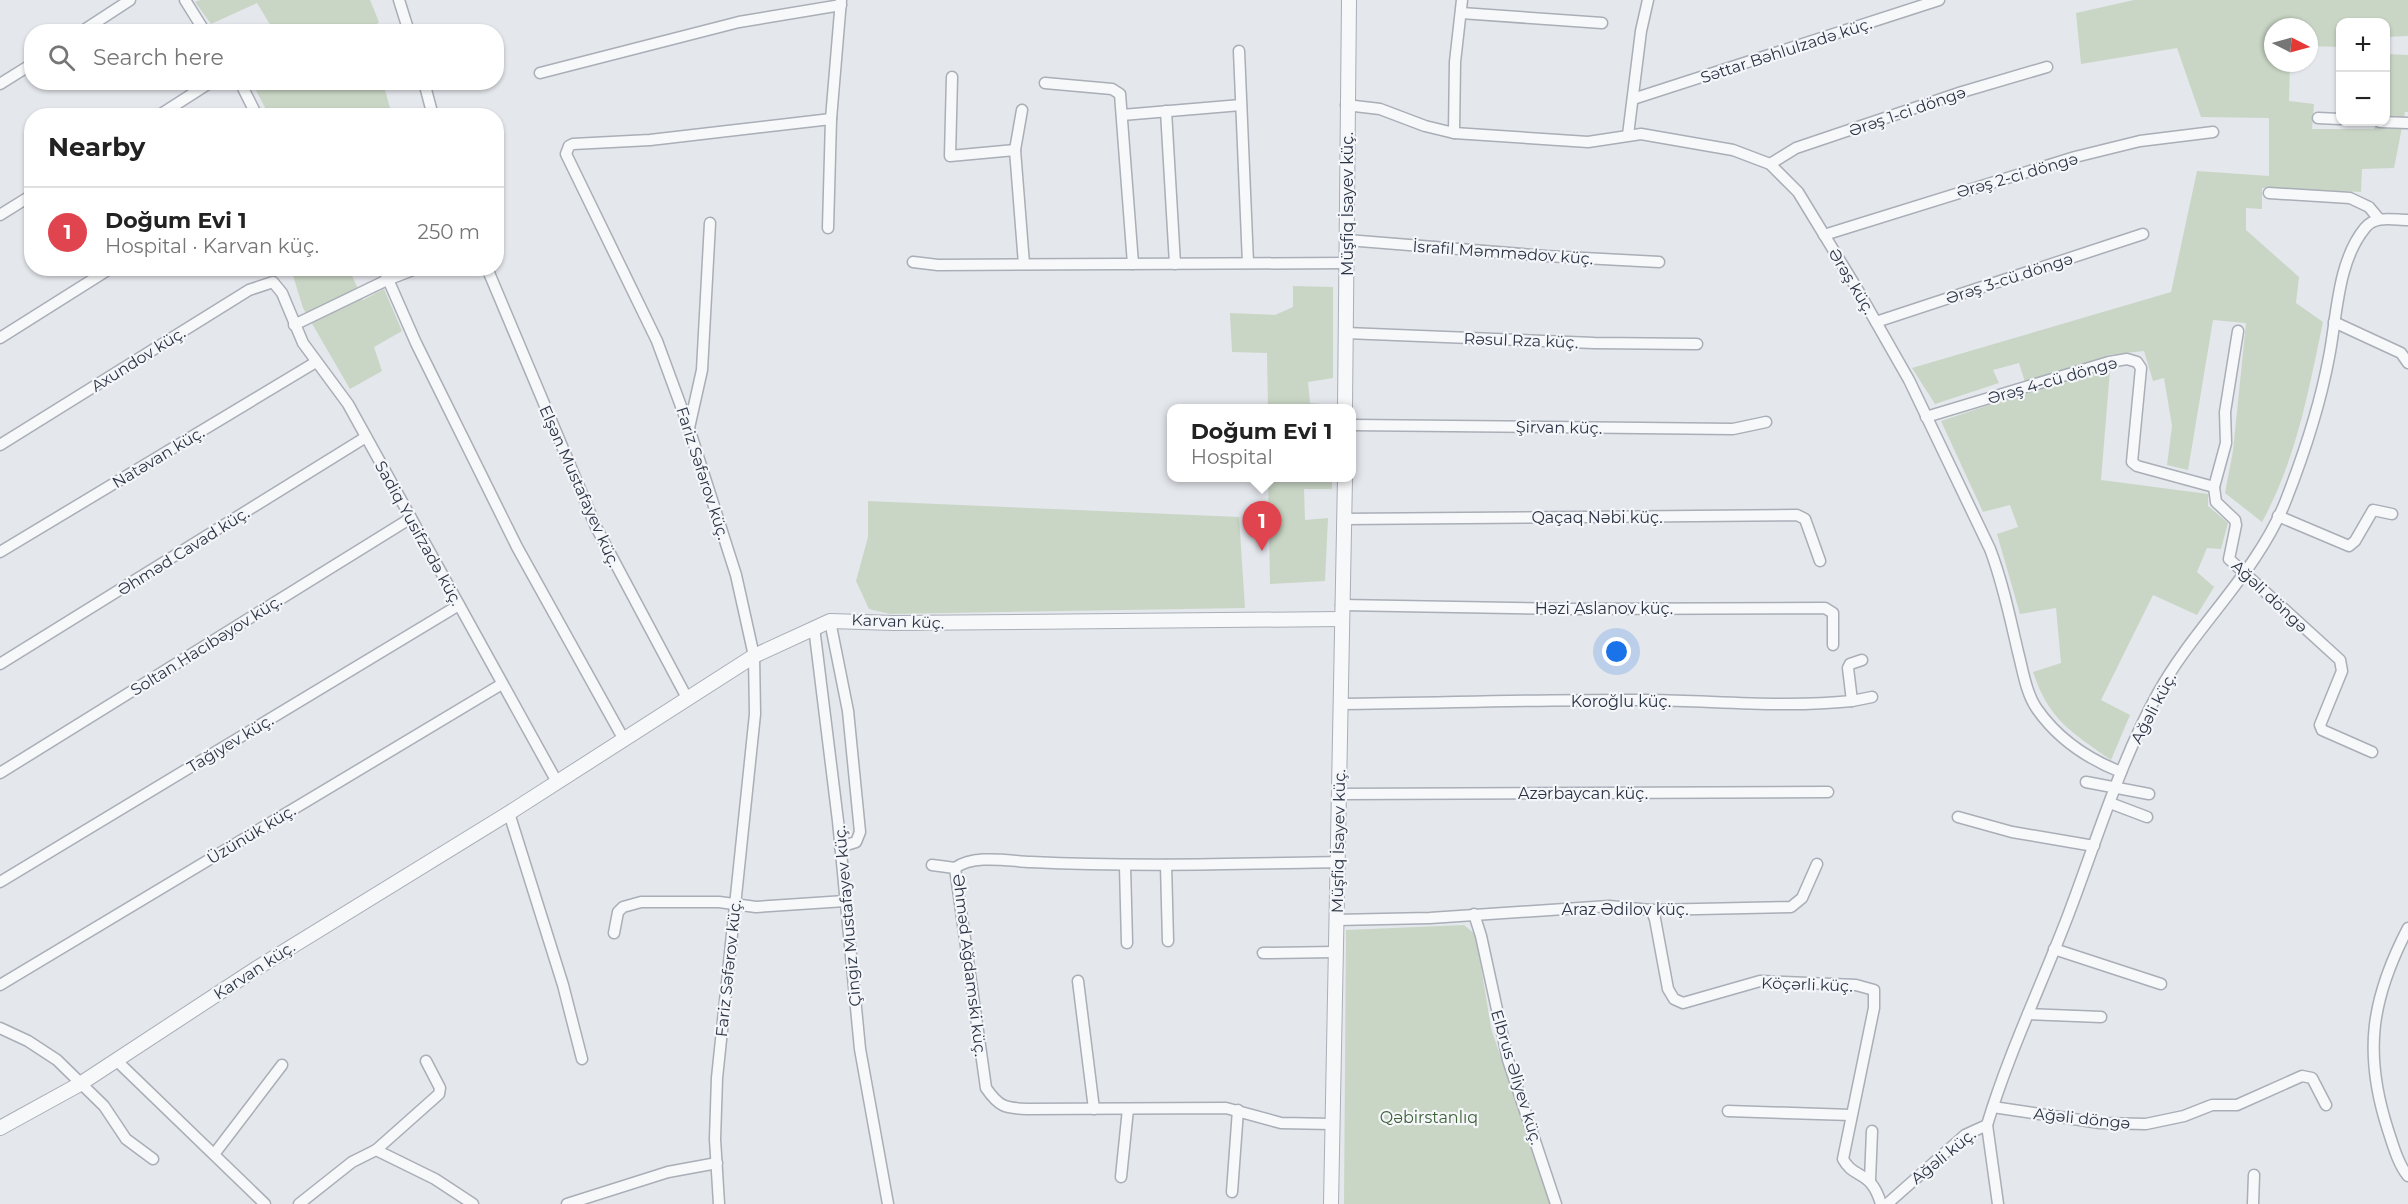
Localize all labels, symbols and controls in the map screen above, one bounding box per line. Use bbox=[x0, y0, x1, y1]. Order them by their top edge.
street label: Səttar Bəhlulzadə küç. bbox=[1698, 14, 1874, 87]
north arrow bbox=[2264, 18, 2318, 72]
map controls bbox=[2336, 18, 2390, 126]
button: + bbox=[2336, 18, 2390, 72]
search box bbox=[24, 24, 504, 90]
icon: search bbox=[45, 41, 78, 74]
text: Search here bbox=[93, 44, 224, 71]
button: − bbox=[2336, 72, 2390, 126]
street label: Ərəş 1-ci döngə bbox=[1846, 83, 1968, 140]
text: Nearby bbox=[48, 131, 145, 163]
street label: Müşfiq İsayev küç. bbox=[1338, 132, 1357, 276]
street label: Ərəş 2-ci döngə bbox=[1954, 149, 2080, 202]
text: Doğum Evi 1 bbox=[105, 207, 247, 234]
text: 1 bbox=[64, 220, 71, 244]
text: 250 m bbox=[418, 220, 480, 244]
text: Hospital · Karvan küç. bbox=[105, 234, 319, 258]
street label: İsrafil Məmmədov küç. bbox=[1412, 237, 1594, 268]
street label: Ərəş küç. bbox=[1824, 245, 1879, 318]
street label: Ərəş 3-cü döngə bbox=[1943, 249, 2075, 308]
street label: Axundov küç. bbox=[88, 323, 189, 396]
street label: Rəsul Rza küç. bbox=[1463, 329, 1579, 352]
street label: Ərəş 4-cü döngə bbox=[1985, 353, 2119, 408]
street label: Elşən Mustafayev küç. bbox=[535, 402, 624, 570]
street label: Fariz Səfərov küç. bbox=[672, 404, 733, 542]
popup bbox=[1167, 404, 1356, 482]
street label: Şirvan küç. bbox=[1516, 417, 1602, 438]
text: Doğum Evi 1 bbox=[1191, 418, 1332, 445]
street label: Natəvan küç. bbox=[109, 423, 208, 492]
text: Hospital bbox=[1191, 445, 1273, 469]
street label: Sadiq Yusifzadə küç. bbox=[371, 458, 466, 609]
pin: 1 bbox=[1242, 502, 1282, 551]
street label: Əhməd Cavad küç. bbox=[114, 503, 253, 600]
street label: Qaçaq Nəbi küç. bbox=[1531, 508, 1663, 527]
street label: Ağəli döngə bbox=[2228, 556, 2312, 636]
street label: Soltan Hacıbəyov küç. bbox=[127, 591, 285, 700]
street label: Həzi Aslanov küç. bbox=[1535, 599, 1673, 618]
street label: Karvan küç. bbox=[851, 610, 945, 633]
your location bbox=[1602, 637, 1631, 666]
street label: Ağəli küç. bbox=[2127, 669, 2180, 747]
street label: Koroğlu küç. bbox=[1571, 692, 1671, 711]
street label: Tağıyev küç. bbox=[184, 710, 277, 777]
street label: Müşfiq İsayev küç. bbox=[1328, 769, 1349, 913]
street label: Azərbaycan küç. bbox=[1518, 784, 1648, 803]
street label: Üzünük küç. bbox=[203, 800, 299, 868]
street label: Çingiz Mustafayev küç. bbox=[830, 825, 865, 1007]
street label: Əhməd Ağdamski küç. bbox=[949, 873, 990, 1058]
street label: Fariz Səfərov küç. bbox=[712, 898, 745, 1038]
street label: Araz Ədilov küç. bbox=[1561, 900, 1689, 919]
street label: Karvan küç. bbox=[210, 937, 298, 1004]
street label: Köçərli küç. bbox=[1761, 973, 1853, 996]
street label: Elbrus Əliyev küç. bbox=[1487, 1007, 1546, 1147]
street label: Ağəli döngə bbox=[2033, 1104, 2131, 1133]
park label: Qəbirstanlıq bbox=[1380, 1108, 1478, 1127]
street label: Ağəli küç. bbox=[1907, 1125, 1979, 1188]

